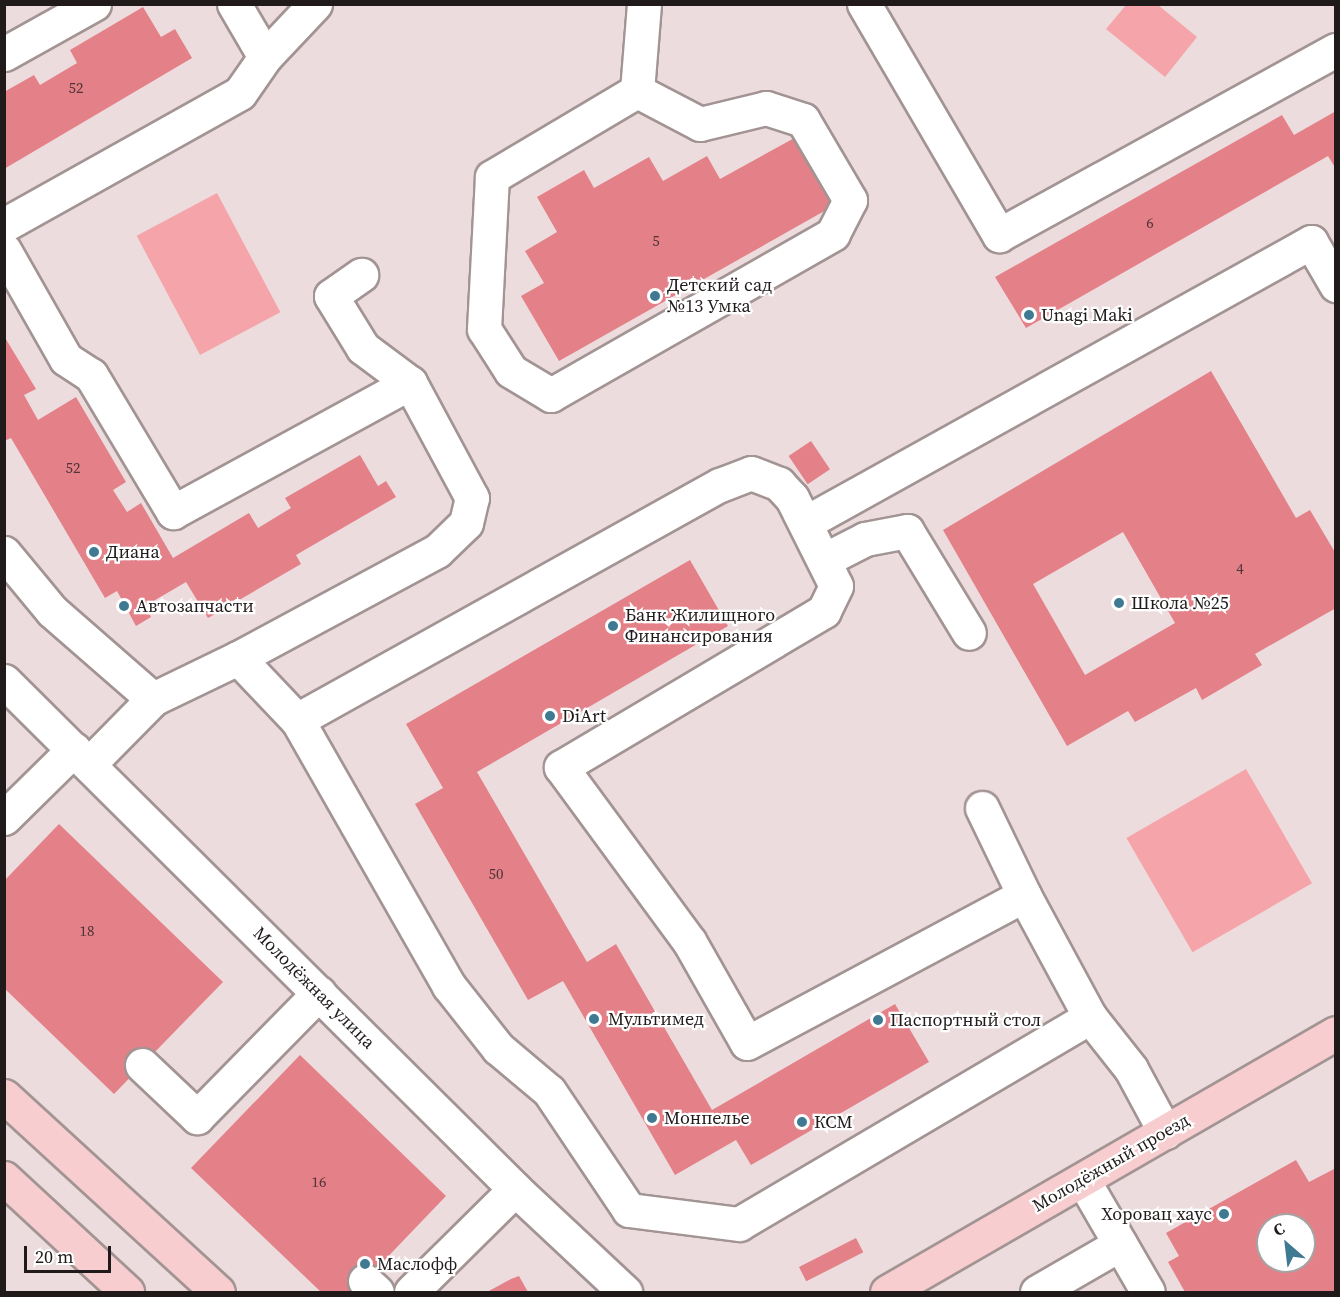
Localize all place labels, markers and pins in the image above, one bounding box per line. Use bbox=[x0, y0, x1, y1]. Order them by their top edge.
place label: Детский сад №13 Умка bbox=[667, 275, 772, 318]
marker: Детский сад №13 Умка bbox=[648, 289, 662, 303]
place label: Unagi Maki bbox=[1041, 304, 1133, 326]
marker: Unagi Maki bbox=[1022, 308, 1036, 322]
place label: Диана bbox=[106, 541, 160, 563]
marker: Диана bbox=[87, 545, 101, 559]
place label: Школа №25 bbox=[1131, 592, 1229, 614]
place label: Автозапчасти bbox=[136, 595, 254, 617]
marker: Школа №25 bbox=[1112, 596, 1126, 610]
marker: Автозапчасти bbox=[117, 599, 131, 613]
place label: Банк Жилищного Финансирования bbox=[625, 605, 775, 648]
marker: Банк Жилищного Финансирования bbox=[606, 619, 620, 633]
place label: DiArt bbox=[562, 705, 606, 727]
marker: DiArt bbox=[543, 709, 557, 723]
place label: Мультимед bbox=[608, 1008, 704, 1030]
place label: Паспортный стол bbox=[890, 1009, 1041, 1031]
marker: Мультимед bbox=[585, 1010, 603, 1028]
marker: Паспортный стол bbox=[871, 1013, 885, 1027]
place label: Монпелье bbox=[664, 1107, 750, 1129]
marker: Монпелье bbox=[645, 1111, 659, 1125]
place label: КСМ bbox=[814, 1111, 853, 1133]
marker: КСМ bbox=[795, 1115, 809, 1129]
place label: Хоровац хаус bbox=[1101, 1203, 1212, 1225]
marker: Хоровац хаус bbox=[1217, 1207, 1231, 1221]
place label: Маслофф bbox=[377, 1253, 457, 1275]
marker: Маслофф bbox=[358, 1257, 372, 1271]

